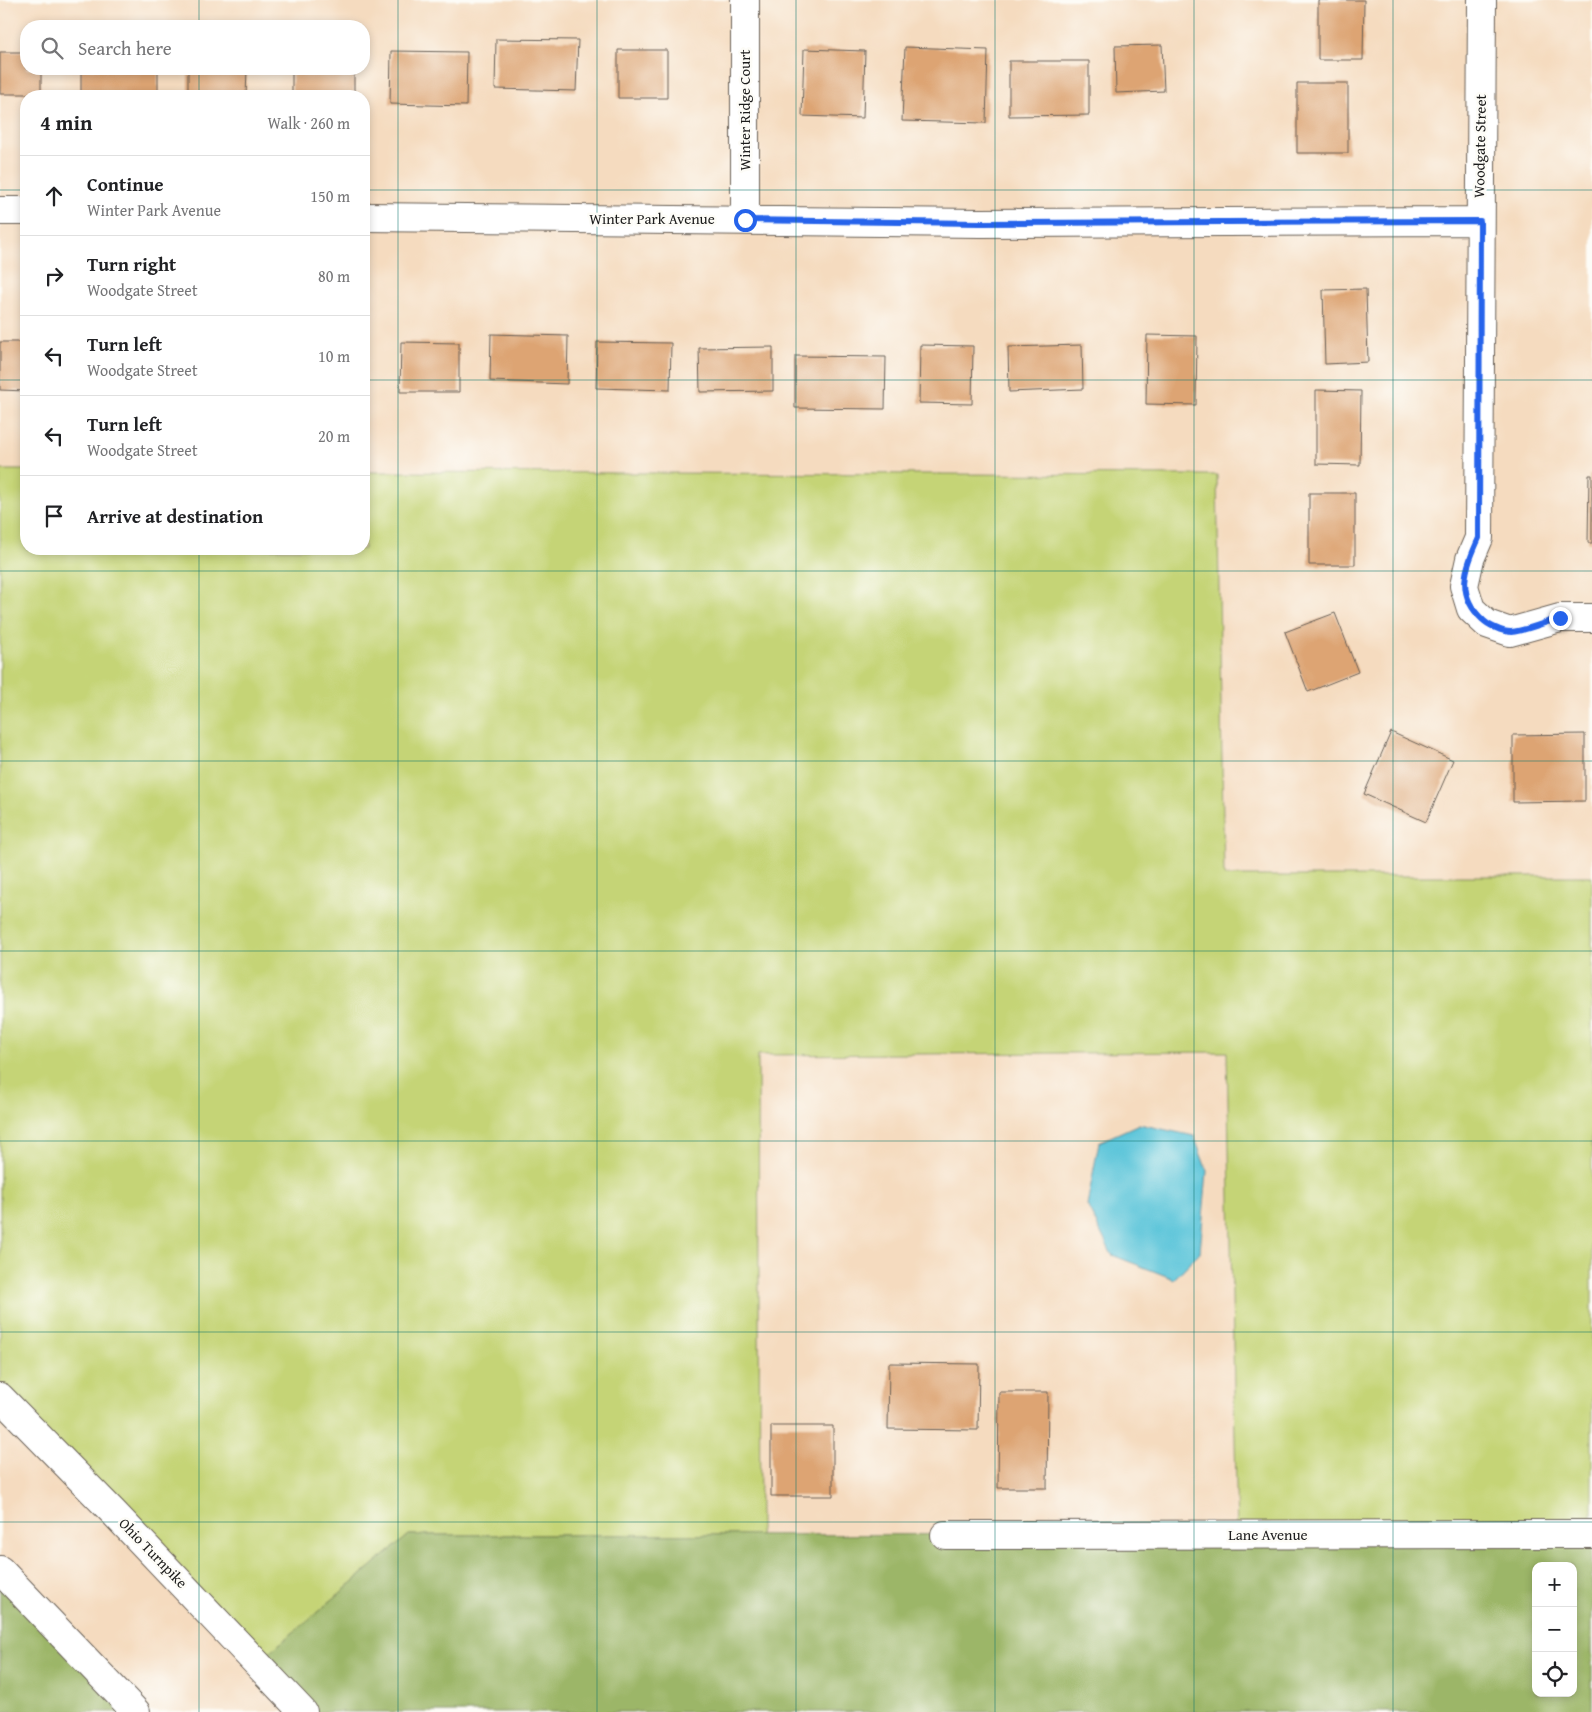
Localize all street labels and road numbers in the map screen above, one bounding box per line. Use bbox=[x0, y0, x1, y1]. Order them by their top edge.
street label: Winter Ridge Court bbox=[734, 49, 755, 171]
street label: Woodgate Street bbox=[1468, 93, 1491, 198]
street label: Winter Park Avenue bbox=[589, 208, 715, 229]
street label: Ohio Turnpike bbox=[114, 1513, 192, 1592]
street label: Lane Avenue bbox=[1228, 1524, 1308, 1545]

